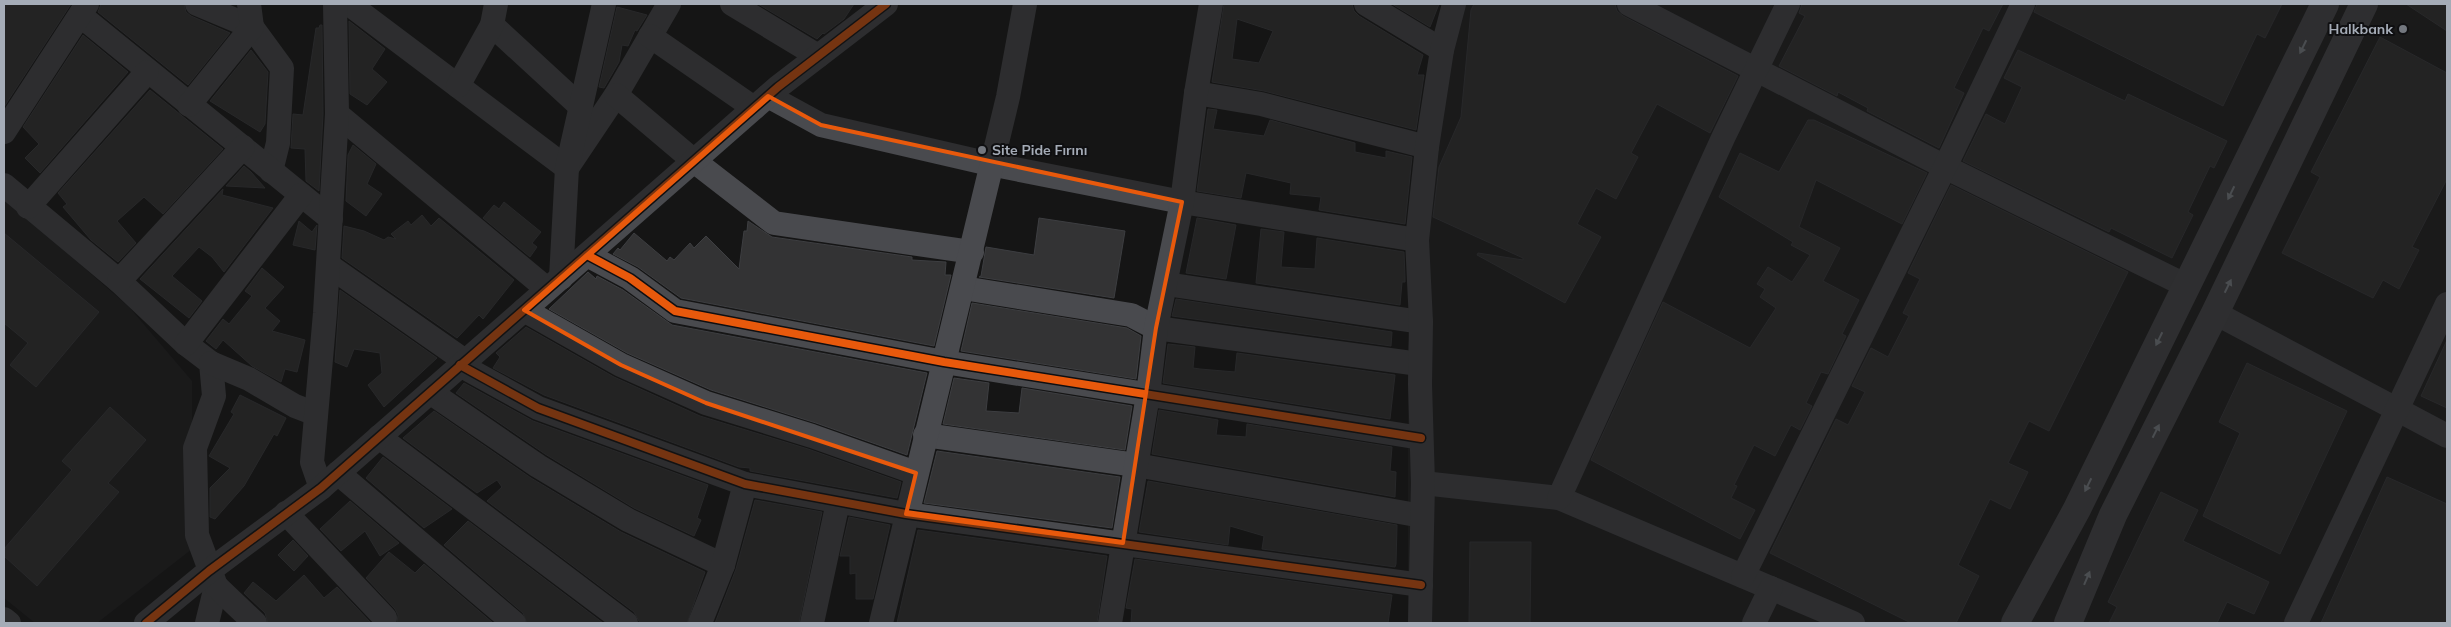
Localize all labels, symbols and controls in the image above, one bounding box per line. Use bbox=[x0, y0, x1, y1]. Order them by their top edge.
place label: Halkbank bbox=[2329, 20, 2393, 38]
marker: Halkbank bbox=[2397, 23, 2409, 35]
one-way arrow bbox=[2299, 40, 2307, 55]
place label: Site Pide Fırını bbox=[992, 141, 1087, 159]
marker: Site Pide Fırını bbox=[976, 144, 988, 156]
one-way arrow bbox=[2227, 186, 2235, 200]
one-way arrow bbox=[2224, 279, 2232, 293]
one-way arrow bbox=[2155, 332, 2163, 346]
one-way arrow bbox=[2152, 424, 2160, 438]
one-way arrow bbox=[2084, 478, 2092, 492]
one-way arrow bbox=[2083, 571, 2091, 585]

